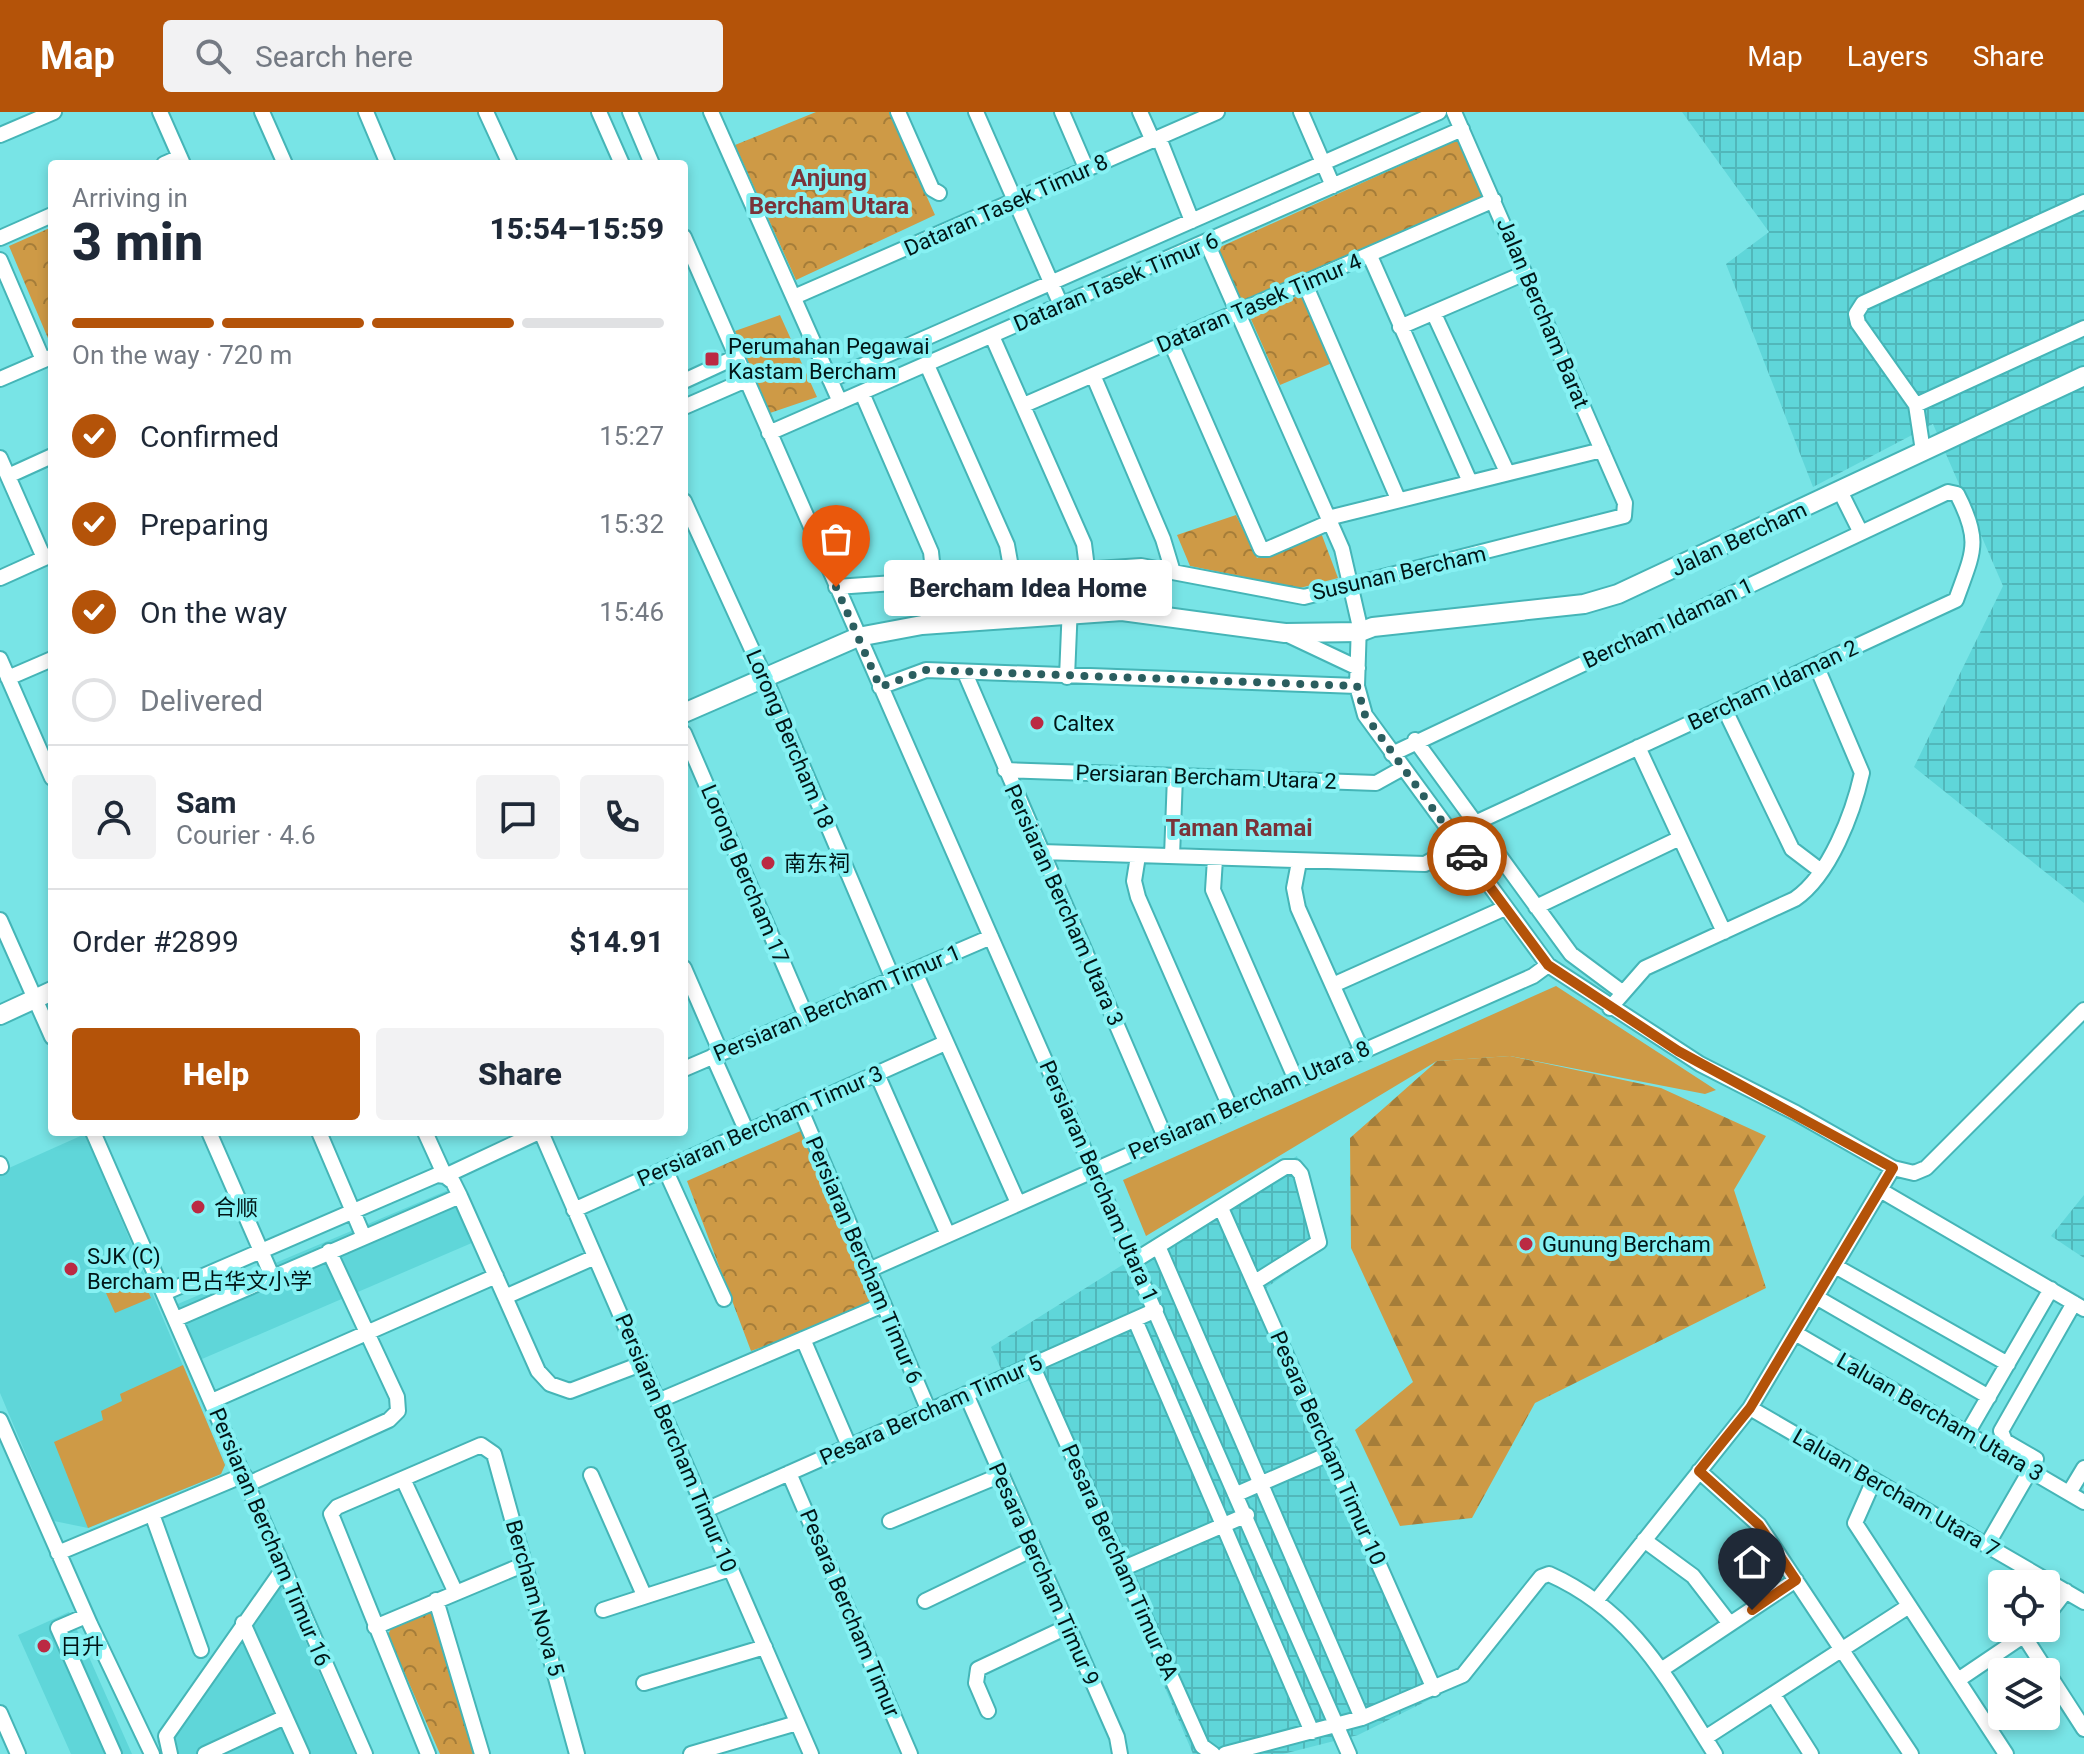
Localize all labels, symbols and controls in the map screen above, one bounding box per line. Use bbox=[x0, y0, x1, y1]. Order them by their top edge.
search box bbox=[163, 20, 723, 92]
text: Map bbox=[40, 34, 115, 78]
icon: search bbox=[191, 34, 235, 78]
text: Search here bbox=[255, 39, 413, 74]
text: Map bbox=[1747, 40, 1803, 73]
text: Layers bbox=[1847, 40, 1929, 73]
text: Share bbox=[1973, 40, 2044, 73]
street label: Dataran Tasek Timur 8 bbox=[900, 149, 1112, 261]
district label: Anjung Bercham Utara bbox=[749, 164, 909, 220]
text: Arriving in bbox=[72, 183, 188, 213]
text: 15:54–15:59 bbox=[489, 211, 664, 246]
text: 3 min bbox=[72, 212, 203, 273]
street label: Jalan Bercham Barat bbox=[1492, 214, 1594, 412]
street label: Dataran Tasek Timur 6 bbox=[1010, 228, 1222, 336]
street label: Dataran Tasek Timur 4 bbox=[1153, 249, 1365, 357]
place label: Perumahan Pegawai Kastam Bercham bbox=[728, 334, 930, 384]
text: On the way · 720 m bbox=[72, 340, 292, 370]
marker: Perumahan Pegawai Kastam Bercham bbox=[703, 350, 721, 368]
icon: check bbox=[72, 414, 116, 458]
text: Confirmed bbox=[140, 419, 279, 454]
text: 15:27 bbox=[599, 421, 664, 451]
street label: Jalan Bercham bbox=[1667, 497, 1811, 581]
icon: check bbox=[72, 502, 116, 546]
pin bbox=[802, 505, 870, 587]
text: Preparing bbox=[140, 507, 269, 542]
text: 15:32 bbox=[599, 509, 664, 539]
icon: bag bbox=[814, 517, 858, 561]
street label: Susunan Bercham bbox=[1310, 541, 1488, 605]
callout: Bercham Idea Home bbox=[884, 559, 1172, 615]
text: Bercham Idea Home bbox=[909, 573, 1147, 603]
street label: Bercham Idaman 1 bbox=[1579, 573, 1757, 673]
icon: check bbox=[72, 590, 116, 634]
text: On the way bbox=[140, 595, 287, 630]
text: 15:46 bbox=[599, 597, 664, 627]
street label: Bercham Idaman 2 bbox=[1684, 635, 1862, 735]
street label: Lorong Bercham 18 bbox=[741, 646, 839, 832]
text: Delivered bbox=[140, 683, 263, 718]
place label: Caltex bbox=[1053, 711, 1114, 736]
marker: Caltex bbox=[1028, 714, 1046, 732]
street label: Persiaran Bercham Utara 2 bbox=[1075, 760, 1337, 794]
button: person bbox=[72, 775, 156, 859]
button: chat bbox=[476, 775, 560, 859]
button: phone bbox=[580, 775, 664, 859]
street label: Lorong Bercham 17 bbox=[696, 781, 794, 967]
street label: Persiaran Bercham Utara 3 bbox=[999, 781, 1129, 1029]
text: Sam bbox=[176, 785, 237, 820]
district label: Taman Ramai bbox=[1165, 814, 1313, 842]
courier bbox=[1427, 816, 1507, 896]
text: Courier · 4.6 bbox=[176, 820, 316, 850]
icon: car bbox=[1445, 834, 1489, 878]
place label: 南东祠 bbox=[784, 851, 850, 876]
marker: 南东祠 bbox=[759, 854, 777, 872]
text: Order #2899 bbox=[72, 924, 239, 959]
text: $14.91 bbox=[569, 924, 664, 959]
street label: Persiaran Bercham Timur 1 bbox=[710, 940, 964, 1066]
button: Help bbox=[72, 1028, 360, 1120]
button: Share bbox=[376, 1028, 664, 1120]
street label: Persiaran Bercham Utara 8 bbox=[1125, 1035, 1373, 1165]
street label: Persiaran Bercham Utara 1 bbox=[1034, 1057, 1164, 1305]
street label: Persiaran Bercham Timur 3 bbox=[633, 1061, 887, 1191]
street label: Persiaran Bercham Timur 6 bbox=[801, 1133, 927, 1387]
place label: 合顺 bbox=[214, 1195, 258, 1220]
marker: 合顺 bbox=[189, 1198, 207, 1216]
place label: Gunung Bercham bbox=[1542, 1232, 1711, 1257]
marker: Gunung Bercham bbox=[1517, 1235, 1535, 1253]
place label: SJK (C) Bercham 巴占华文小学 bbox=[87, 1244, 312, 1294]
marker: SJK (C) Bercham 巴占华文小学 bbox=[62, 1260, 80, 1278]
street label: Persiaran Bercham Timur 10 bbox=[610, 1310, 742, 1576]
street label: Pesara Bercham Timur 10 bbox=[1265, 1327, 1391, 1569]
street label: Laluan Bercham Utara 3 bbox=[1832, 1348, 2048, 1486]
street label: Pesara Bercham Timur 5 bbox=[816, 1350, 1046, 1470]
street label: Persiaran Bercham Timur 16 bbox=[204, 1404, 336, 1670]
street label: Laluan Bercham Utara 7 bbox=[1788, 1424, 2004, 1562]
street label: Pesara Bercham Timur 8A bbox=[1057, 1440, 1184, 1684]
street label: Pesara Bercham Timur 9 bbox=[984, 1459, 1104, 1689]
street label: Pesara Bercham Timur bbox=[795, 1505, 905, 1721]
street label: Bercham Nova 5 bbox=[501, 1517, 569, 1679]
pin bbox=[1718, 1528, 1786, 1610]
icon: home bbox=[1730, 1540, 1774, 1584]
map controls bbox=[1988, 1570, 2060, 1730]
button: locate bbox=[1988, 1570, 2060, 1642]
place label: 日升 bbox=[60, 1634, 104, 1659]
marker: 日升 bbox=[35, 1637, 53, 1655]
button: layers bbox=[1988, 1658, 2060, 1730]

